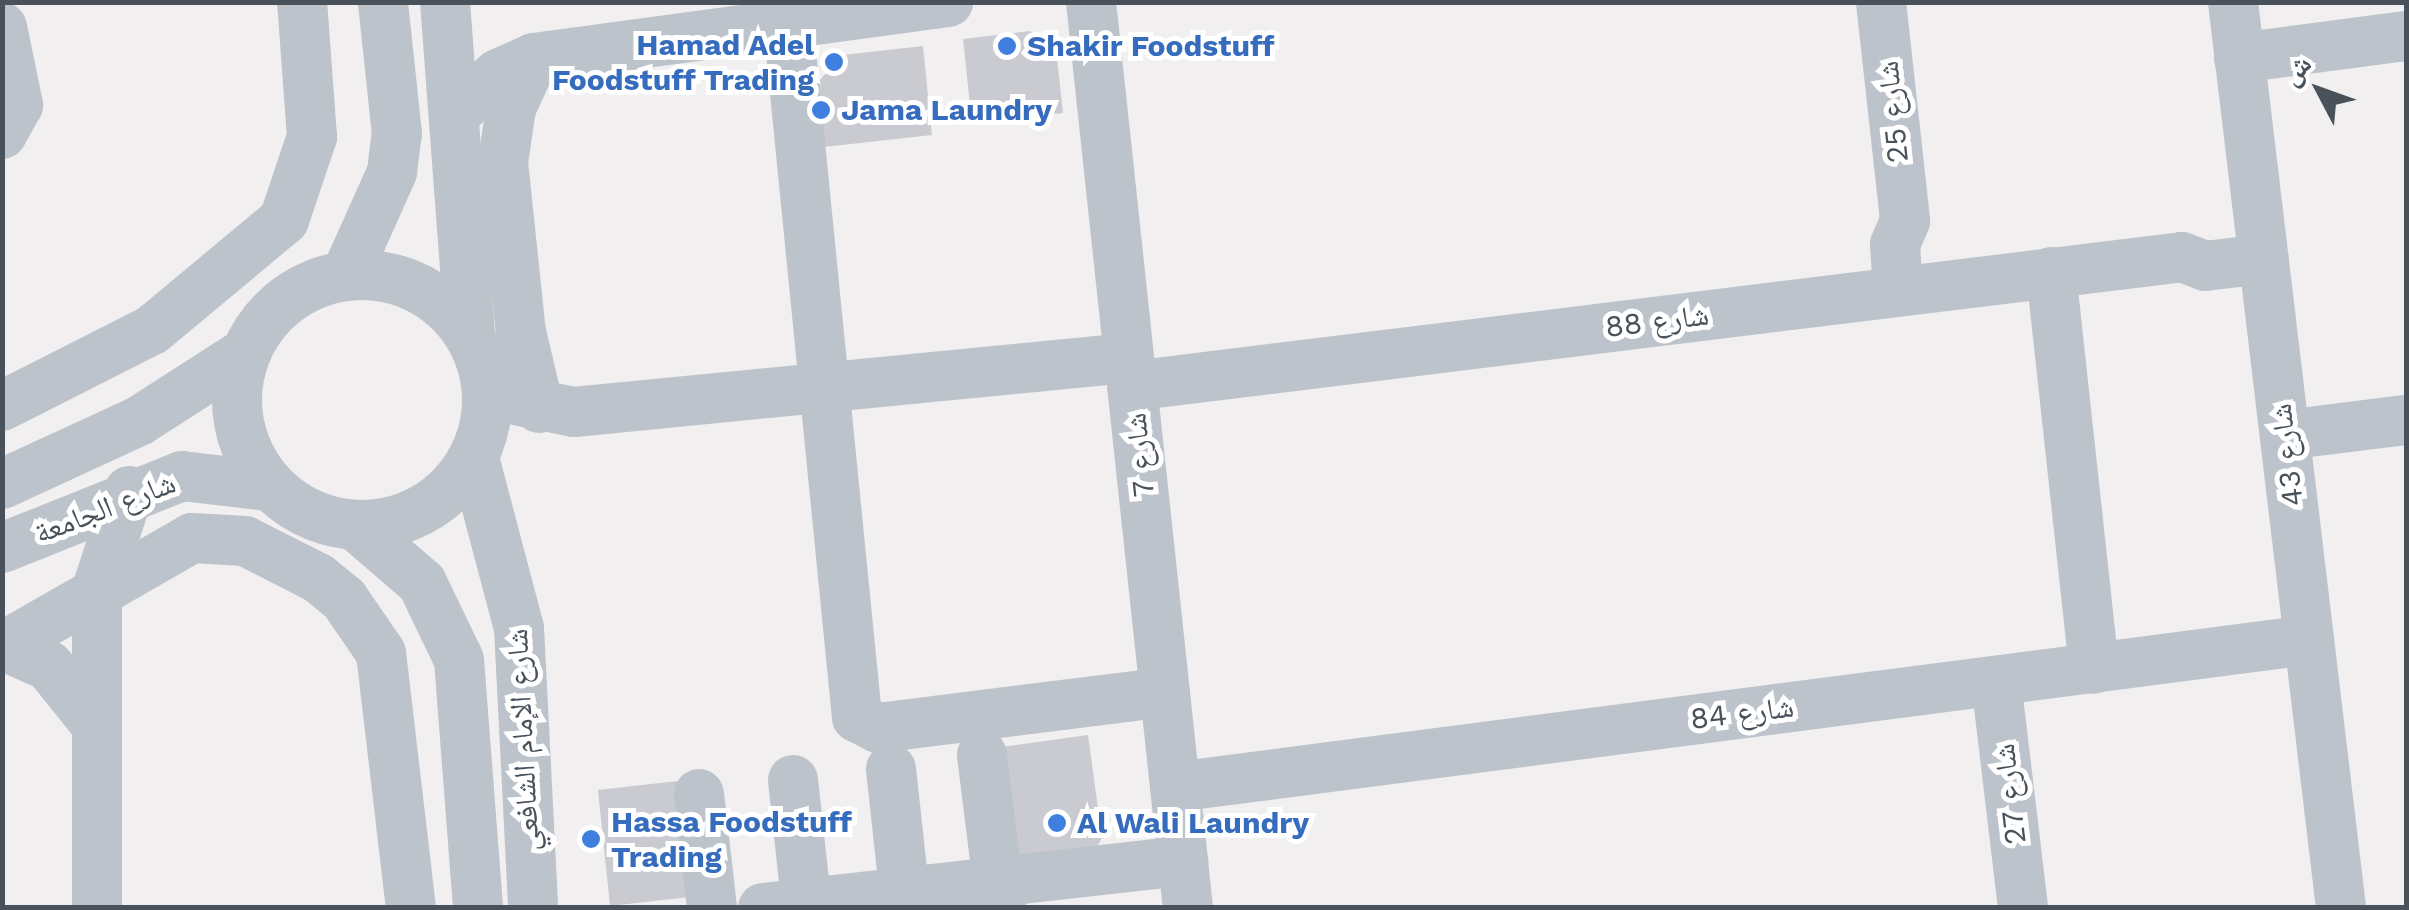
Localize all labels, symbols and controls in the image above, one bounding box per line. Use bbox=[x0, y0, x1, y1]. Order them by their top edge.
place label: Hamad Adel Foodstuff Trading bbox=[551, 27, 814, 98]
place label: Shakir Foodstuff bbox=[1027, 28, 1275, 64]
marker: Shakir Foodstuff bbox=[996, 35, 1018, 57]
north arrow bbox=[2269, 40, 2369, 140]
text: ش bbox=[2274, 48, 2318, 92]
marker: Hamad Adel Foodstuff Trading bbox=[823, 51, 845, 73]
street label: شارع 25 bbox=[1870, 59, 1916, 165]
place label: Jama Laundry bbox=[841, 92, 1052, 128]
marker: Jama Laundry bbox=[810, 99, 832, 121]
street label: شارع 88 bbox=[1603, 297, 1711, 345]
street label: شارع 43 bbox=[2263, 402, 2311, 508]
street label: شارع 7 bbox=[1118, 411, 1162, 499]
street label: شارع الجامعة bbox=[29, 465, 181, 551]
street label: شارع الإمام الشافعي bbox=[499, 628, 547, 852]
street label: شارع 84 bbox=[1688, 689, 1796, 737]
street label: شارع 27 bbox=[1986, 742, 2034, 846]
place label: Hassa Foodstuff Trading bbox=[611, 804, 852, 874]
place label: Al Wali Laundry bbox=[1077, 805, 1310, 841]
marker: Al Wali Laundry bbox=[1046, 812, 1068, 834]
marker: Hassa Foodstuff Trading bbox=[580, 828, 602, 850]

